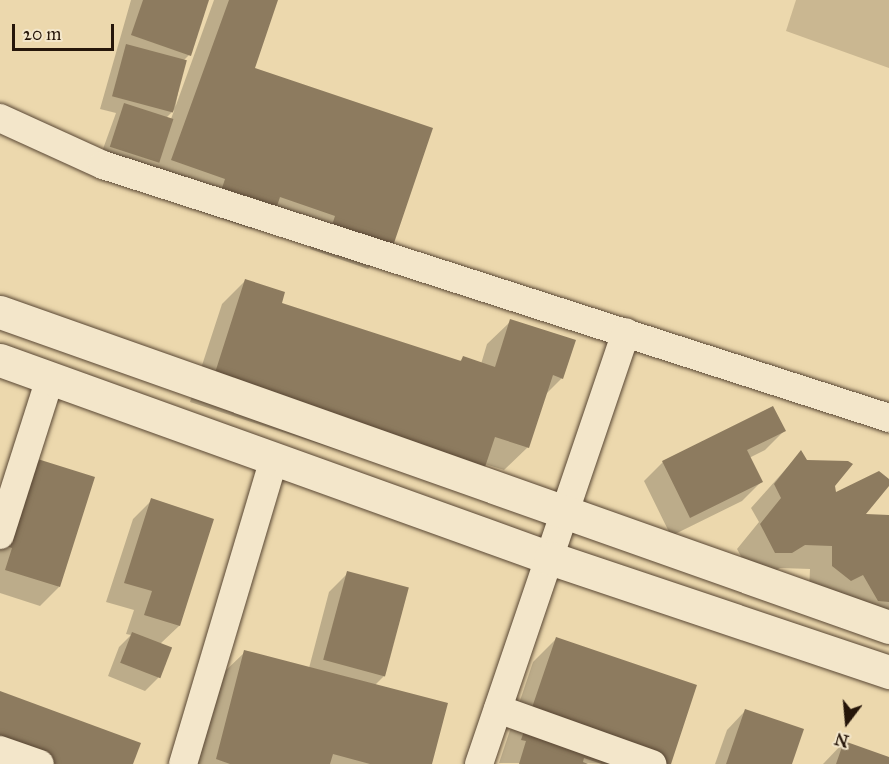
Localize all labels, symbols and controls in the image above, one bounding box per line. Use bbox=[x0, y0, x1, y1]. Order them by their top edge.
scale bar bbox=[15, 12, 117, 50]
text: 20 m bbox=[23, 23, 61, 45]
north arrow bbox=[817, 692, 877, 752]
text: N bbox=[833, 729, 851, 751]

